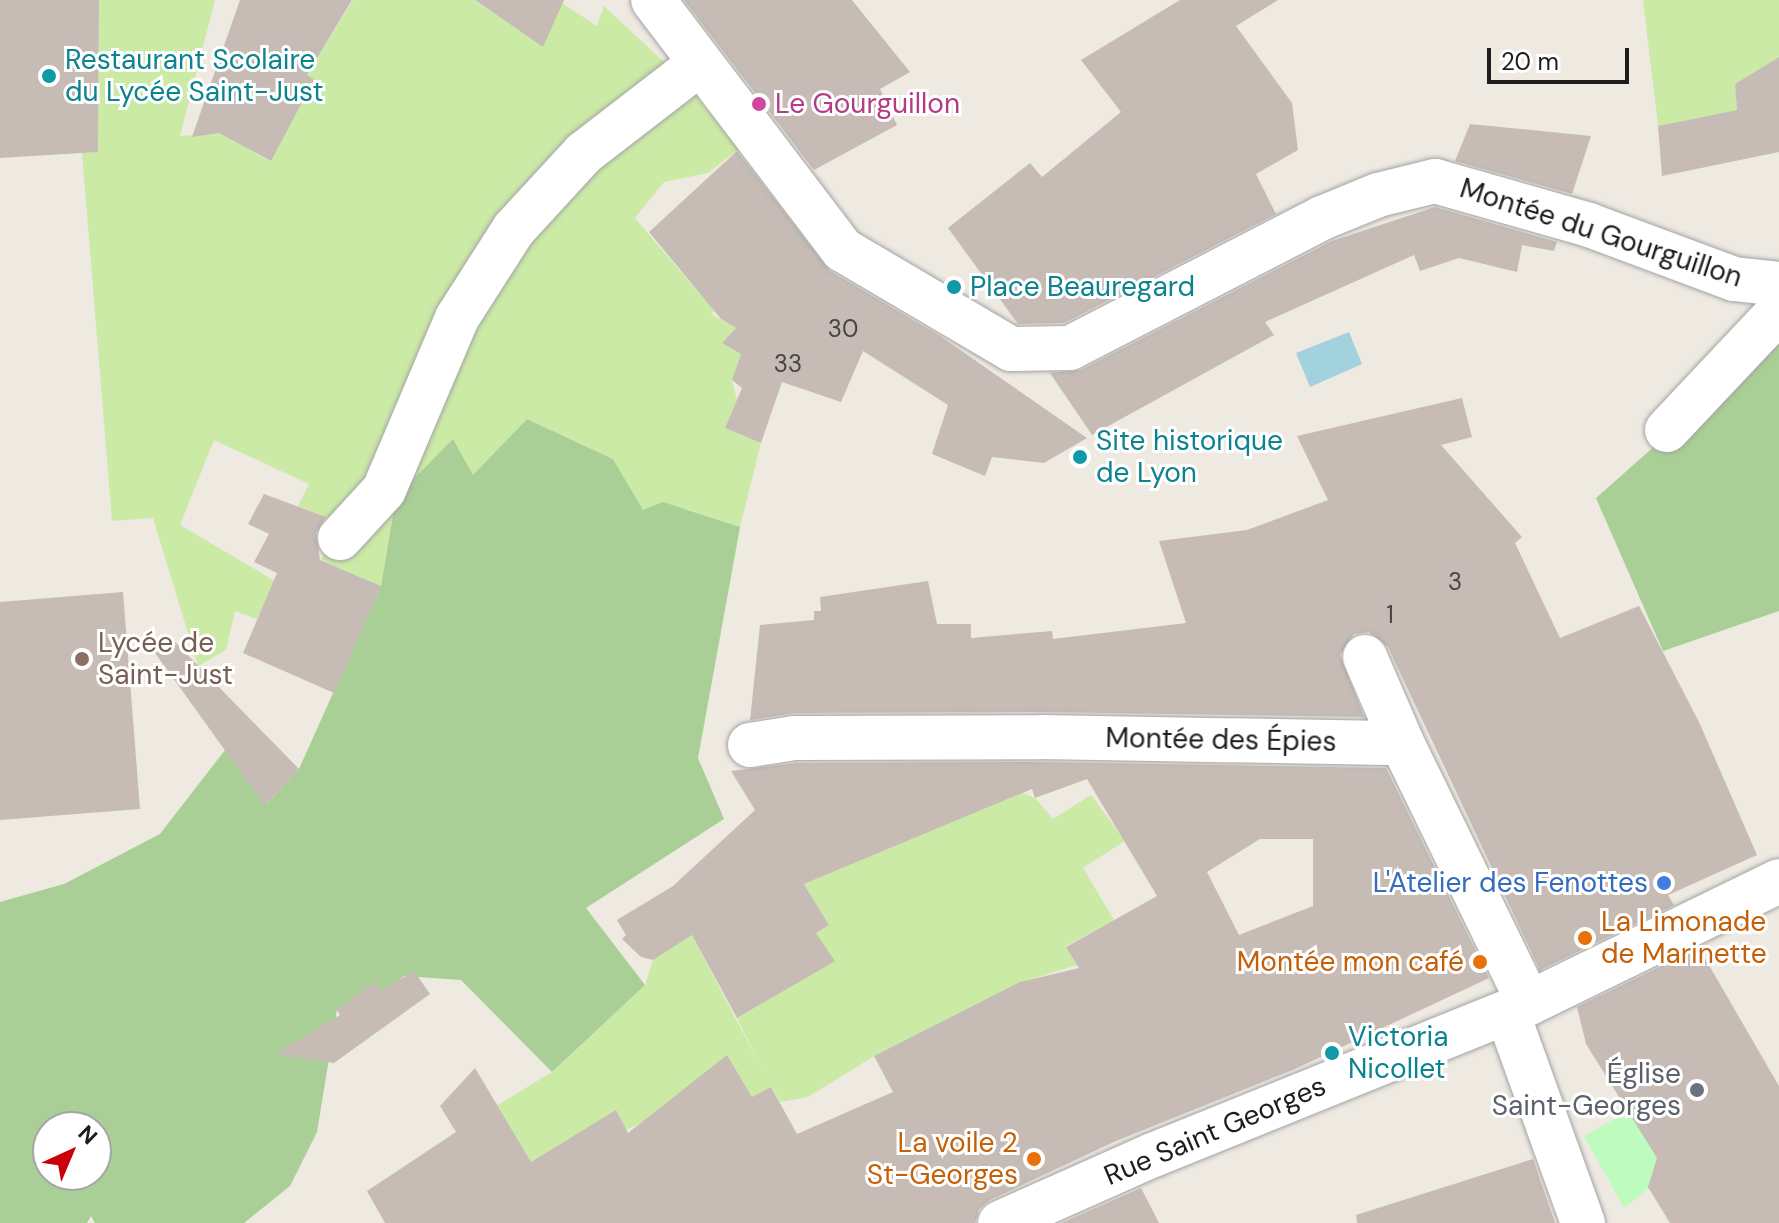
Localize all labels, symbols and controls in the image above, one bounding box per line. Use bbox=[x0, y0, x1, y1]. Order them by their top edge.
scale bar bbox=[1491, 32, 1633, 82]
place label: Restaurant Scolaire du Lycée Saint-Just bbox=[65, 43, 323, 109]
text: 20 m bbox=[1501, 46, 1559, 77]
marker: Restaurant Scolaire du Lycée Saint-Just bbox=[40, 67, 58, 85]
place label: Le Gourguillon bbox=[775, 87, 960, 121]
marker: Le Gourguillon bbox=[750, 95, 768, 113]
street label: Montée du Gourguillon bbox=[1456, 172, 1746, 294]
place label: Place Beauregard bbox=[970, 270, 1195, 304]
marker: Place Beauregard bbox=[945, 278, 963, 296]
house number: 30 bbox=[828, 315, 858, 343]
house number: 33 bbox=[774, 350, 802, 378]
place label: Site historique de Lyon bbox=[1096, 424, 1283, 490]
marker: Site historique de Lyon bbox=[1071, 448, 1089, 466]
house number: 3 bbox=[1448, 568, 1462, 596]
house number: 1 bbox=[1386, 601, 1394, 629]
place label: Lycée de Saint-Just bbox=[98, 626, 233, 692]
marker: Lycée de Saint-Just bbox=[73, 650, 91, 668]
street label: Montée des Épies bbox=[1105, 721, 1337, 759]
place label: L'Atelier des Fenottes bbox=[1373, 866, 1648, 900]
marker: L'Atelier des Fenottes bbox=[1655, 874, 1673, 892]
place label: La Limonade de Marinette bbox=[1601, 905, 1767, 971]
marker: La Limonade de Marinette bbox=[1576, 929, 1594, 947]
place label: Montée mon café bbox=[1237, 945, 1464, 979]
marker: Montée mon café bbox=[1471, 953, 1489, 971]
place label: Victoria Nicollet bbox=[1348, 1020, 1449, 1086]
marker: Victoria Nicollet bbox=[1323, 1044, 1341, 1062]
place label: Église Saint-Georges bbox=[1492, 1057, 1681, 1123]
street label: Rue Saint Georges bbox=[1099, 1069, 1331, 1193]
marker: Église Saint-Georges bbox=[1688, 1081, 1706, 1099]
north arrow bbox=[32, 1111, 112, 1191]
text: N bbox=[72, 1119, 103, 1151]
place label: La voile 2 St-Georges bbox=[867, 1126, 1018, 1192]
marker: La voile 2 St-Georges bbox=[1025, 1150, 1043, 1168]

